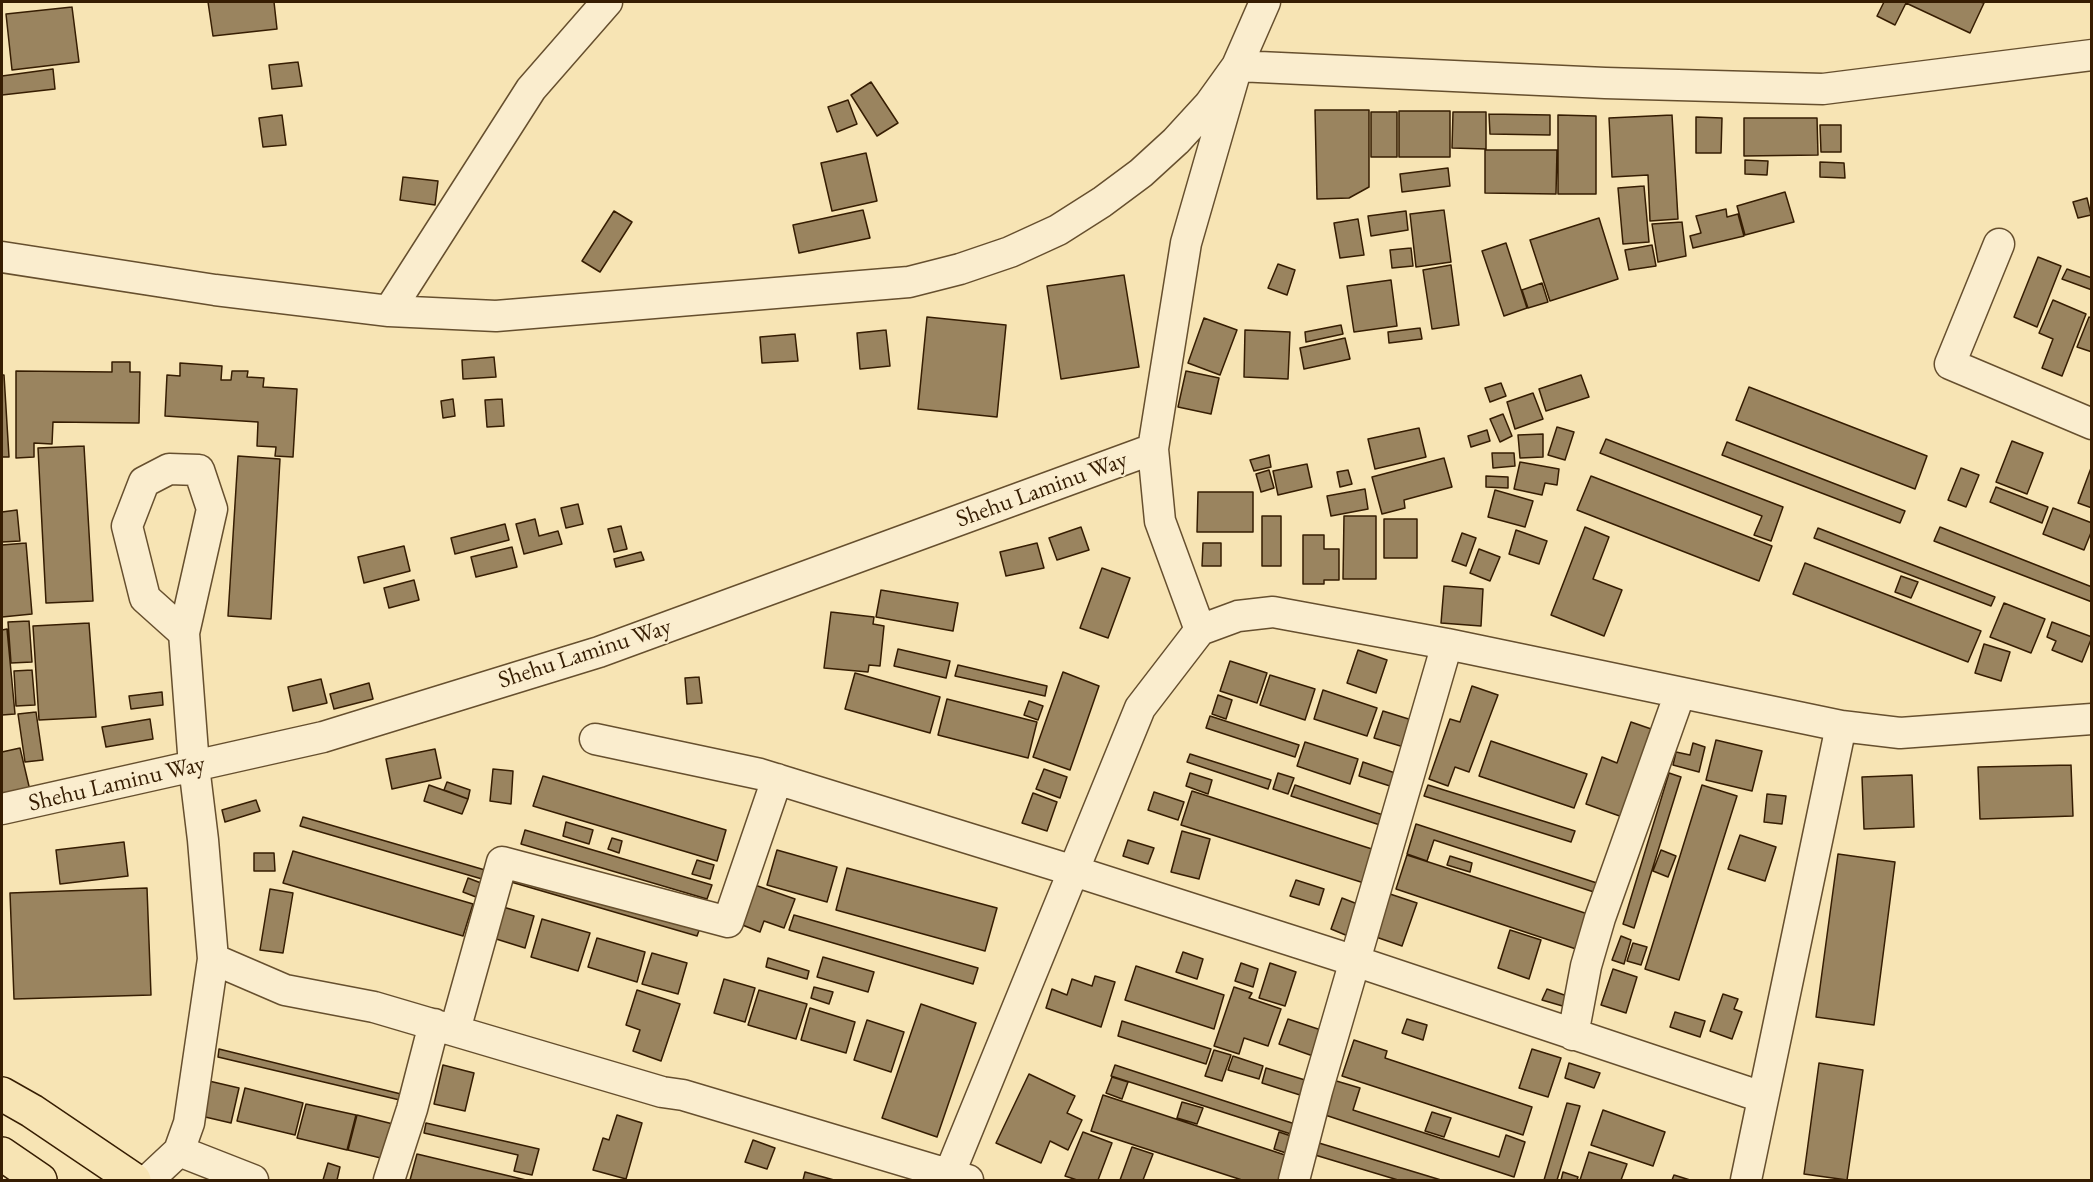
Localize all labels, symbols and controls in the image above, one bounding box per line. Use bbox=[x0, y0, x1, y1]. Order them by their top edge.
street label: Shehu Laminu Way bbox=[952, 446, 1132, 534]
street label: Shehu Laminu Way bbox=[495, 612, 675, 696]
street label: Shehu Laminu Way bbox=[26, 750, 208, 818]

